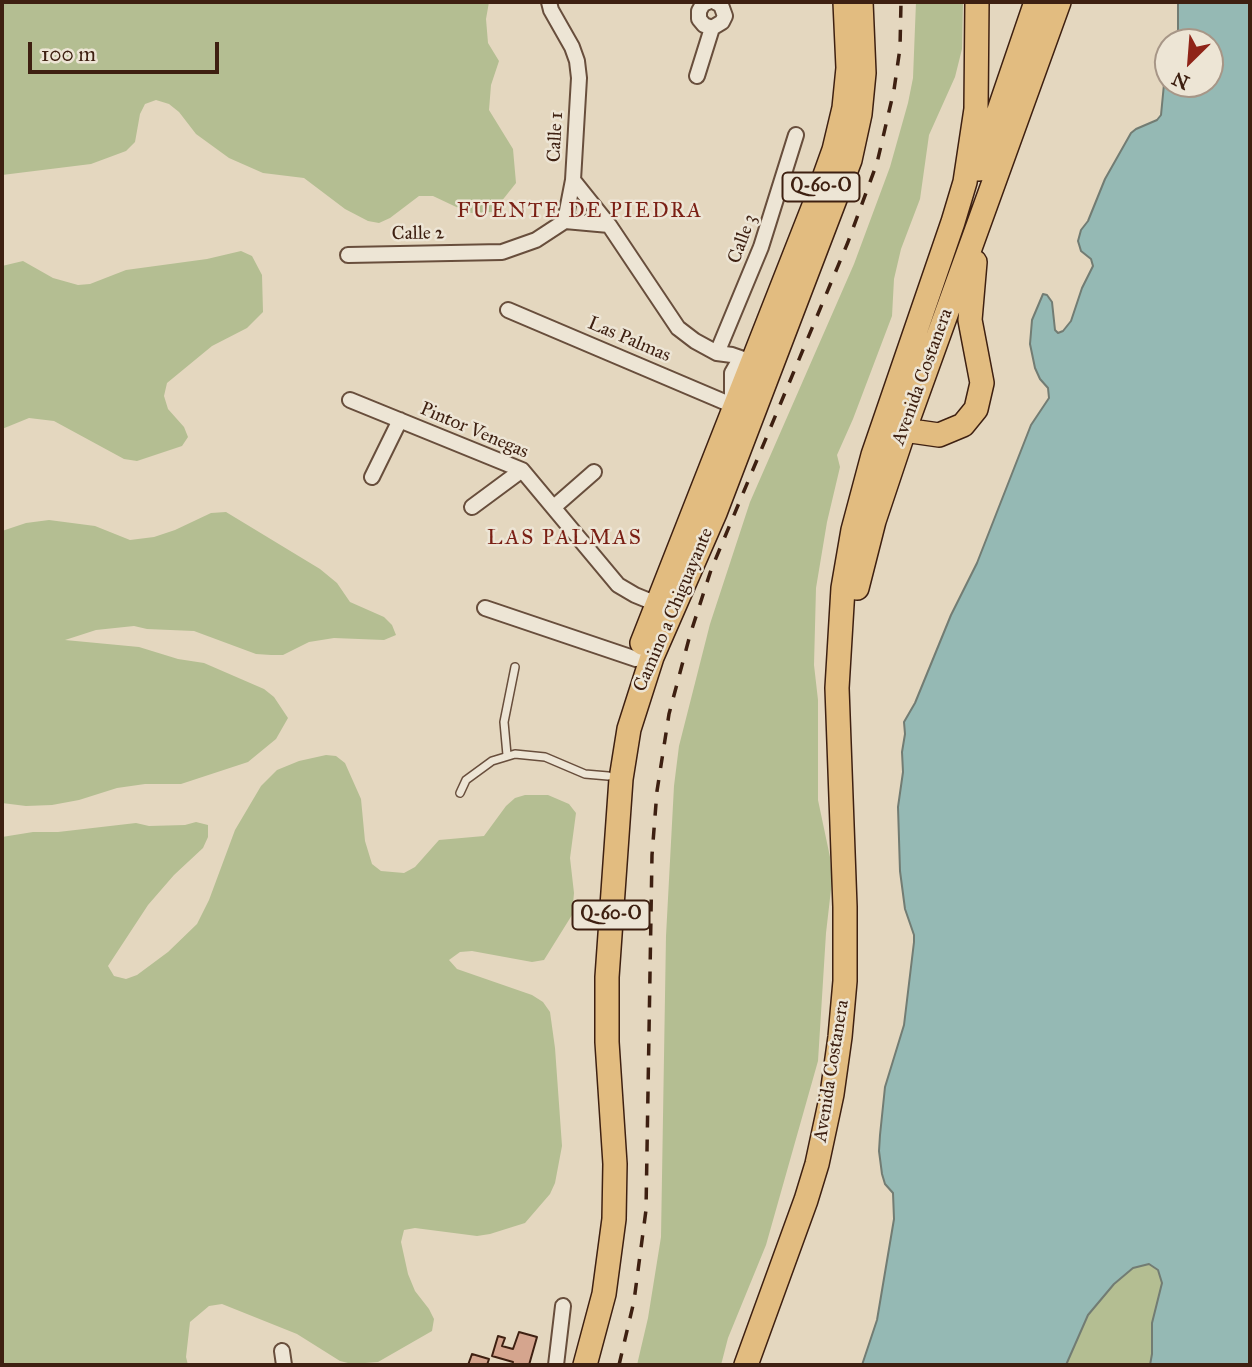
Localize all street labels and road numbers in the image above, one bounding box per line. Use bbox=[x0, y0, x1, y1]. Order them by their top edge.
street label: Calle 1 bbox=[543, 111, 569, 163]
road number: Q-60-O bbox=[782, 172, 860, 202]
street label: Calle 3 bbox=[724, 211, 762, 267]
street label: Calle 2 bbox=[392, 222, 444, 246]
street label: Avenida Costanera bbox=[888, 306, 958, 448]
street label: Las Palmas bbox=[584, 312, 674, 368]
street label: Pintor Venegas bbox=[416, 398, 532, 464]
street label: Camino a Chiguayante bbox=[629, 525, 719, 695]
road number: Q-60-O bbox=[572, 900, 650, 930]
street label: Avenida Costanera bbox=[810, 998, 854, 1144]

